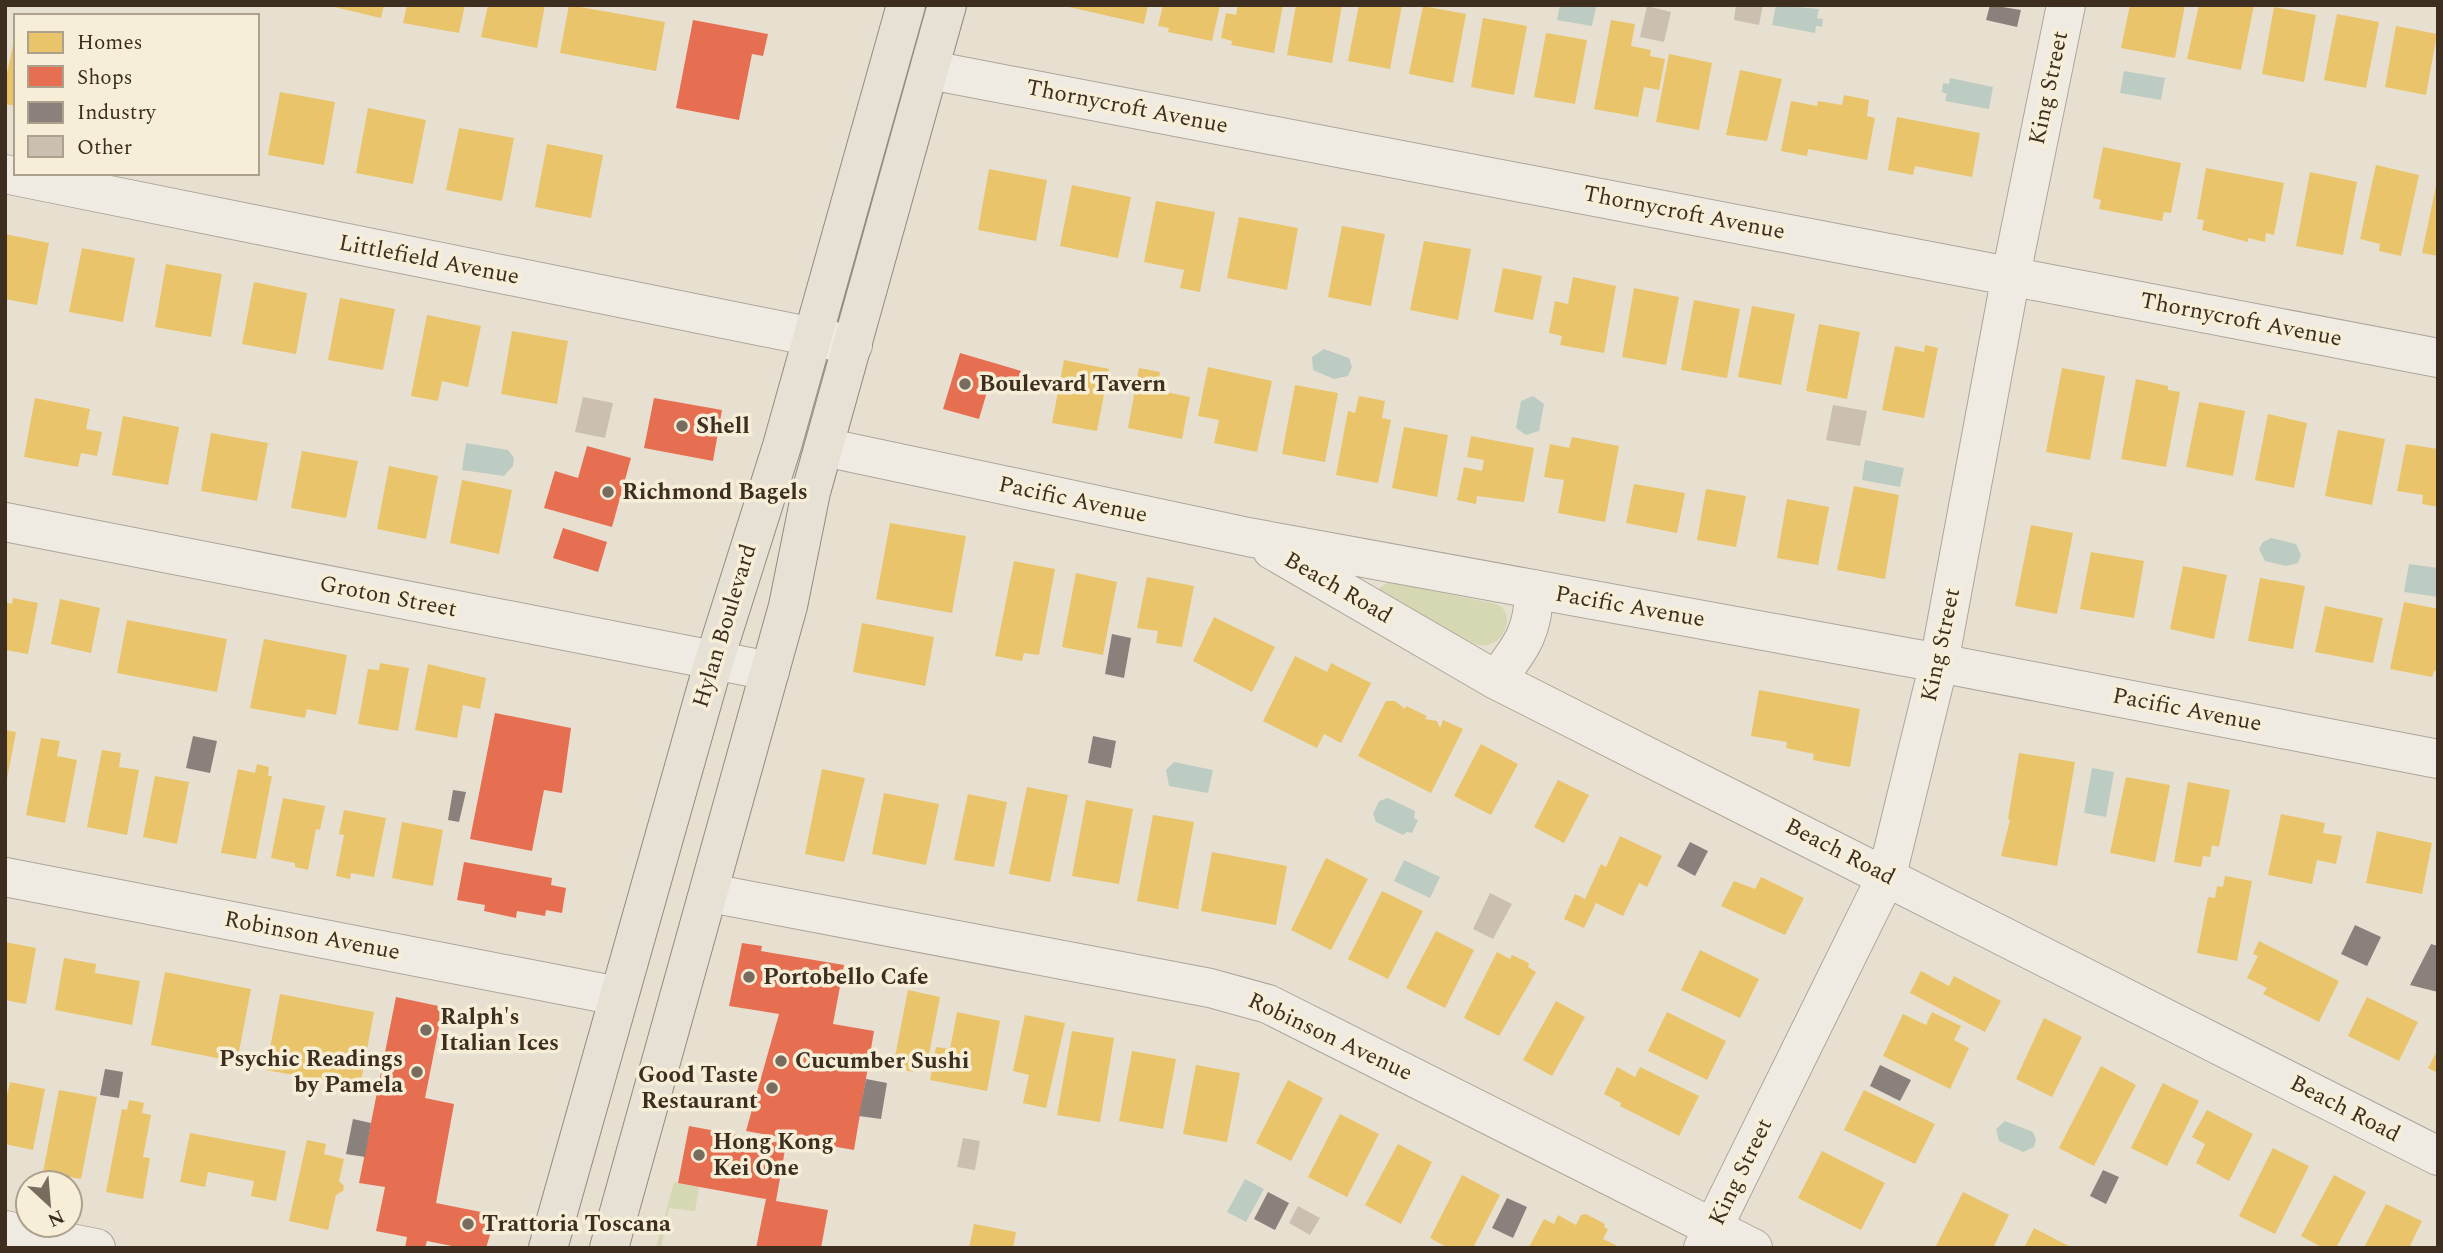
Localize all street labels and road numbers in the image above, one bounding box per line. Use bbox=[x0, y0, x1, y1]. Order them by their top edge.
street label: King Street bbox=[2020, 28, 2078, 148]
street label: Thornycroft Avenue bbox=[1023, 70, 1231, 144]
street label: Thornycroft Avenue bbox=[1580, 176, 1788, 250]
street label: Littlefield Avenue bbox=[336, 225, 522, 295]
street label: Thornycroft Avenue bbox=[2137, 283, 2345, 357]
street label: Pacific Avenue bbox=[995, 467, 1151, 533]
street label: Hylan Boulevard bbox=[683, 540, 767, 712]
street label: Beach Road bbox=[1277, 543, 1399, 633]
street label: Groton Street bbox=[316, 567, 460, 627]
street label: Pacific Avenue bbox=[1552, 577, 1708, 637]
street label: King Street bbox=[1912, 585, 1970, 705]
street label: Pacific Avenue bbox=[2109, 678, 2265, 742]
street label: Beach Road bbox=[1779, 809, 1901, 895]
street label: Robinson Avenue bbox=[221, 902, 403, 970]
street label: Robinson Avenue bbox=[1242, 983, 1418, 1091]
street label: Beach Road bbox=[2284, 1066, 2406, 1152]
street label: King Street bbox=[1700, 1112, 1782, 1232]

